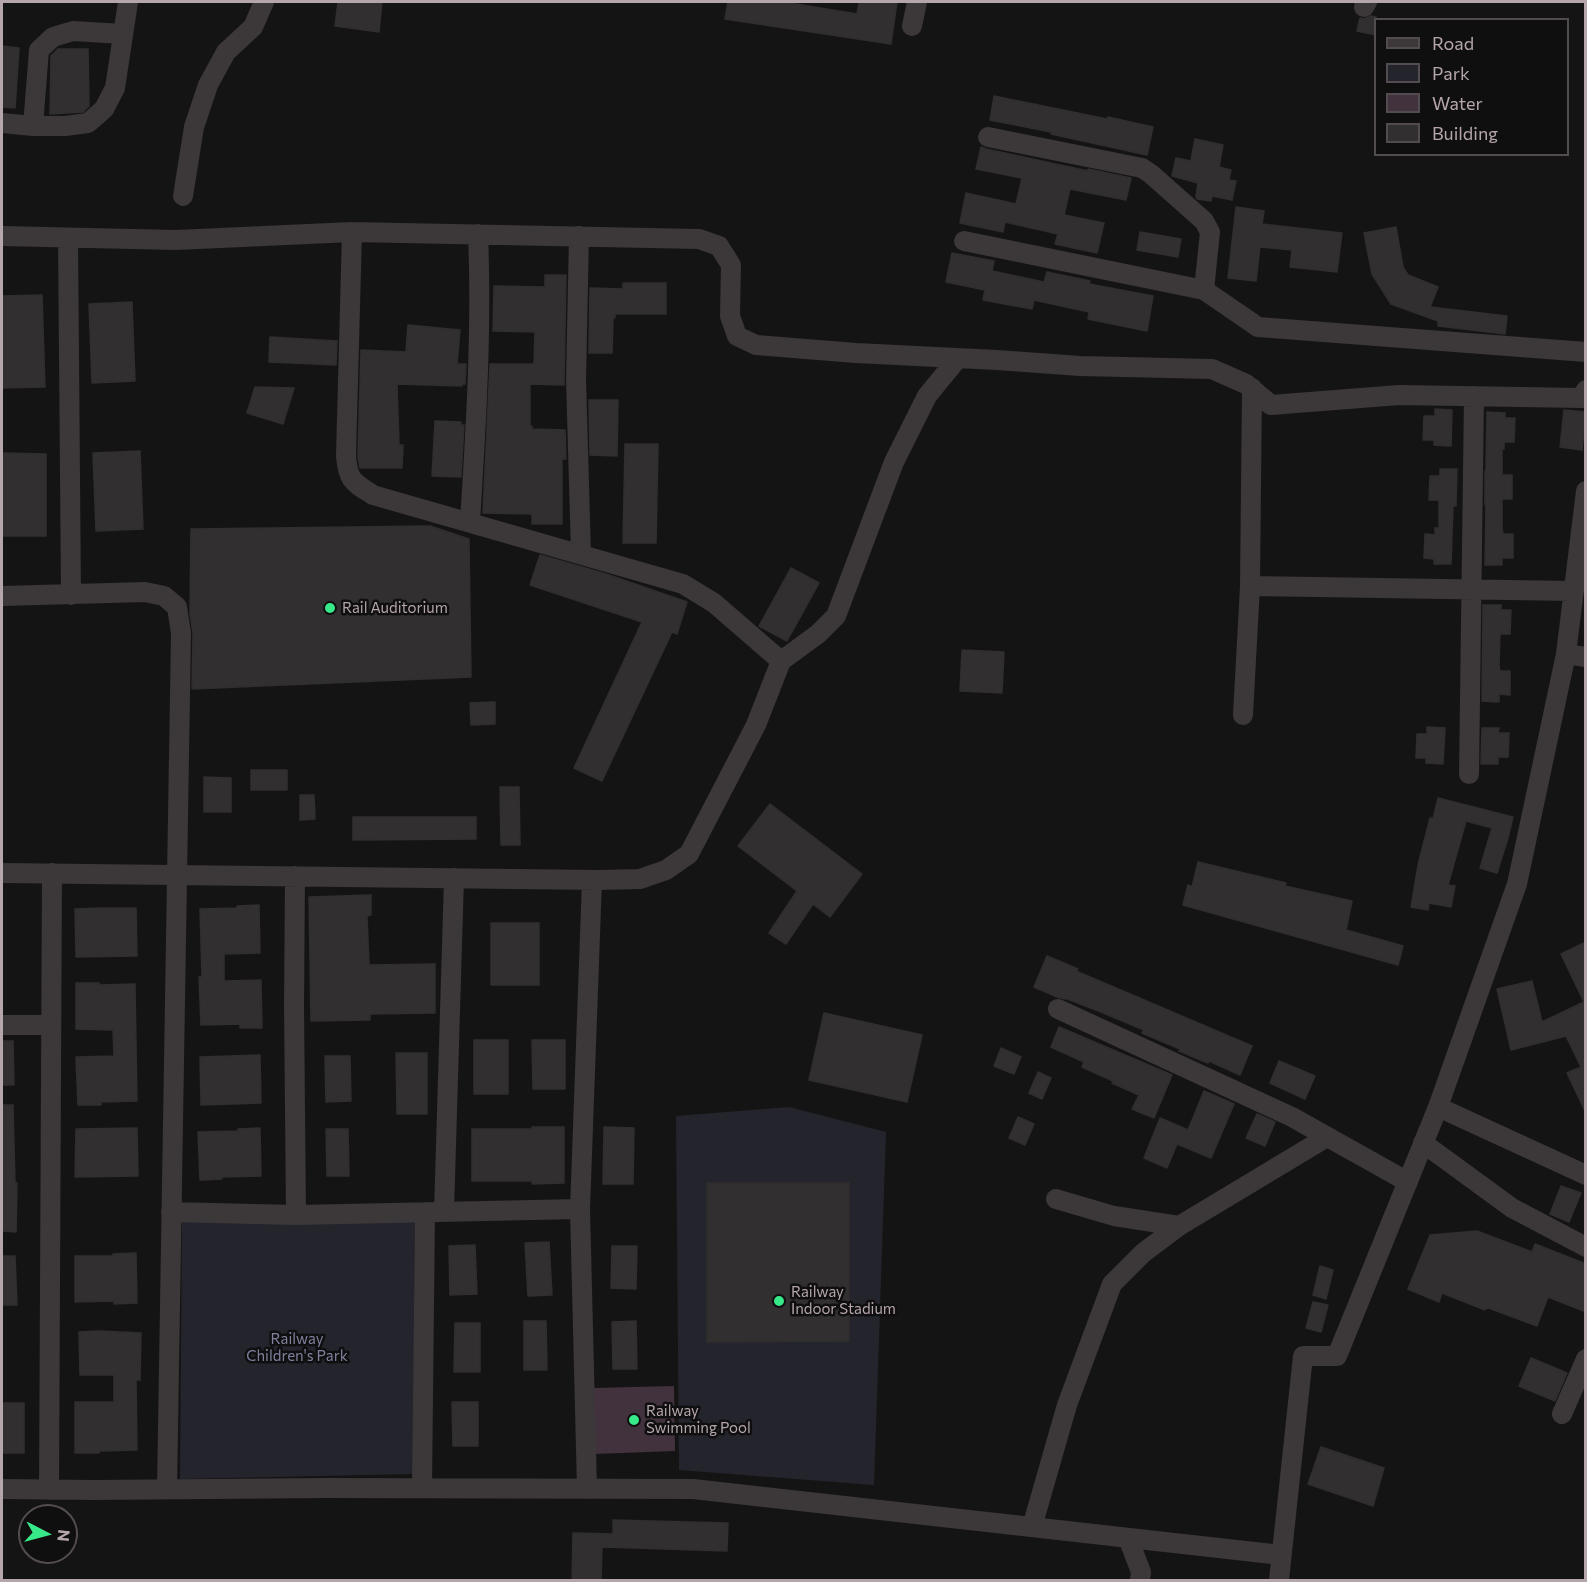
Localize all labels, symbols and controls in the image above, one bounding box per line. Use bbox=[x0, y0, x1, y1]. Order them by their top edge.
legend bbox=[1374, 18, 1569, 156]
text: Road bbox=[1432, 32, 1474, 54]
text: Park bbox=[1432, 62, 1470, 84]
text: Water bbox=[1432, 92, 1483, 114]
text: Building bbox=[1432, 122, 1498, 144]
place label: Rail Auditorium bbox=[342, 599, 448, 617]
marker: Rail Auditorium bbox=[323, 601, 337, 615]
place label: Railway Indoor Stadium bbox=[791, 1283, 896, 1318]
marker: Railway Indoor Stadium bbox=[772, 1294, 786, 1308]
park label: Railway Children's Park bbox=[246, 1330, 348, 1365]
place label: Railway Swimming Pool bbox=[646, 1402, 751, 1437]
marker: Railway Swimming Pool bbox=[627, 1413, 641, 1427]
north arrow bbox=[18, 1504, 78, 1564]
text: N bbox=[54, 1529, 74, 1543]

